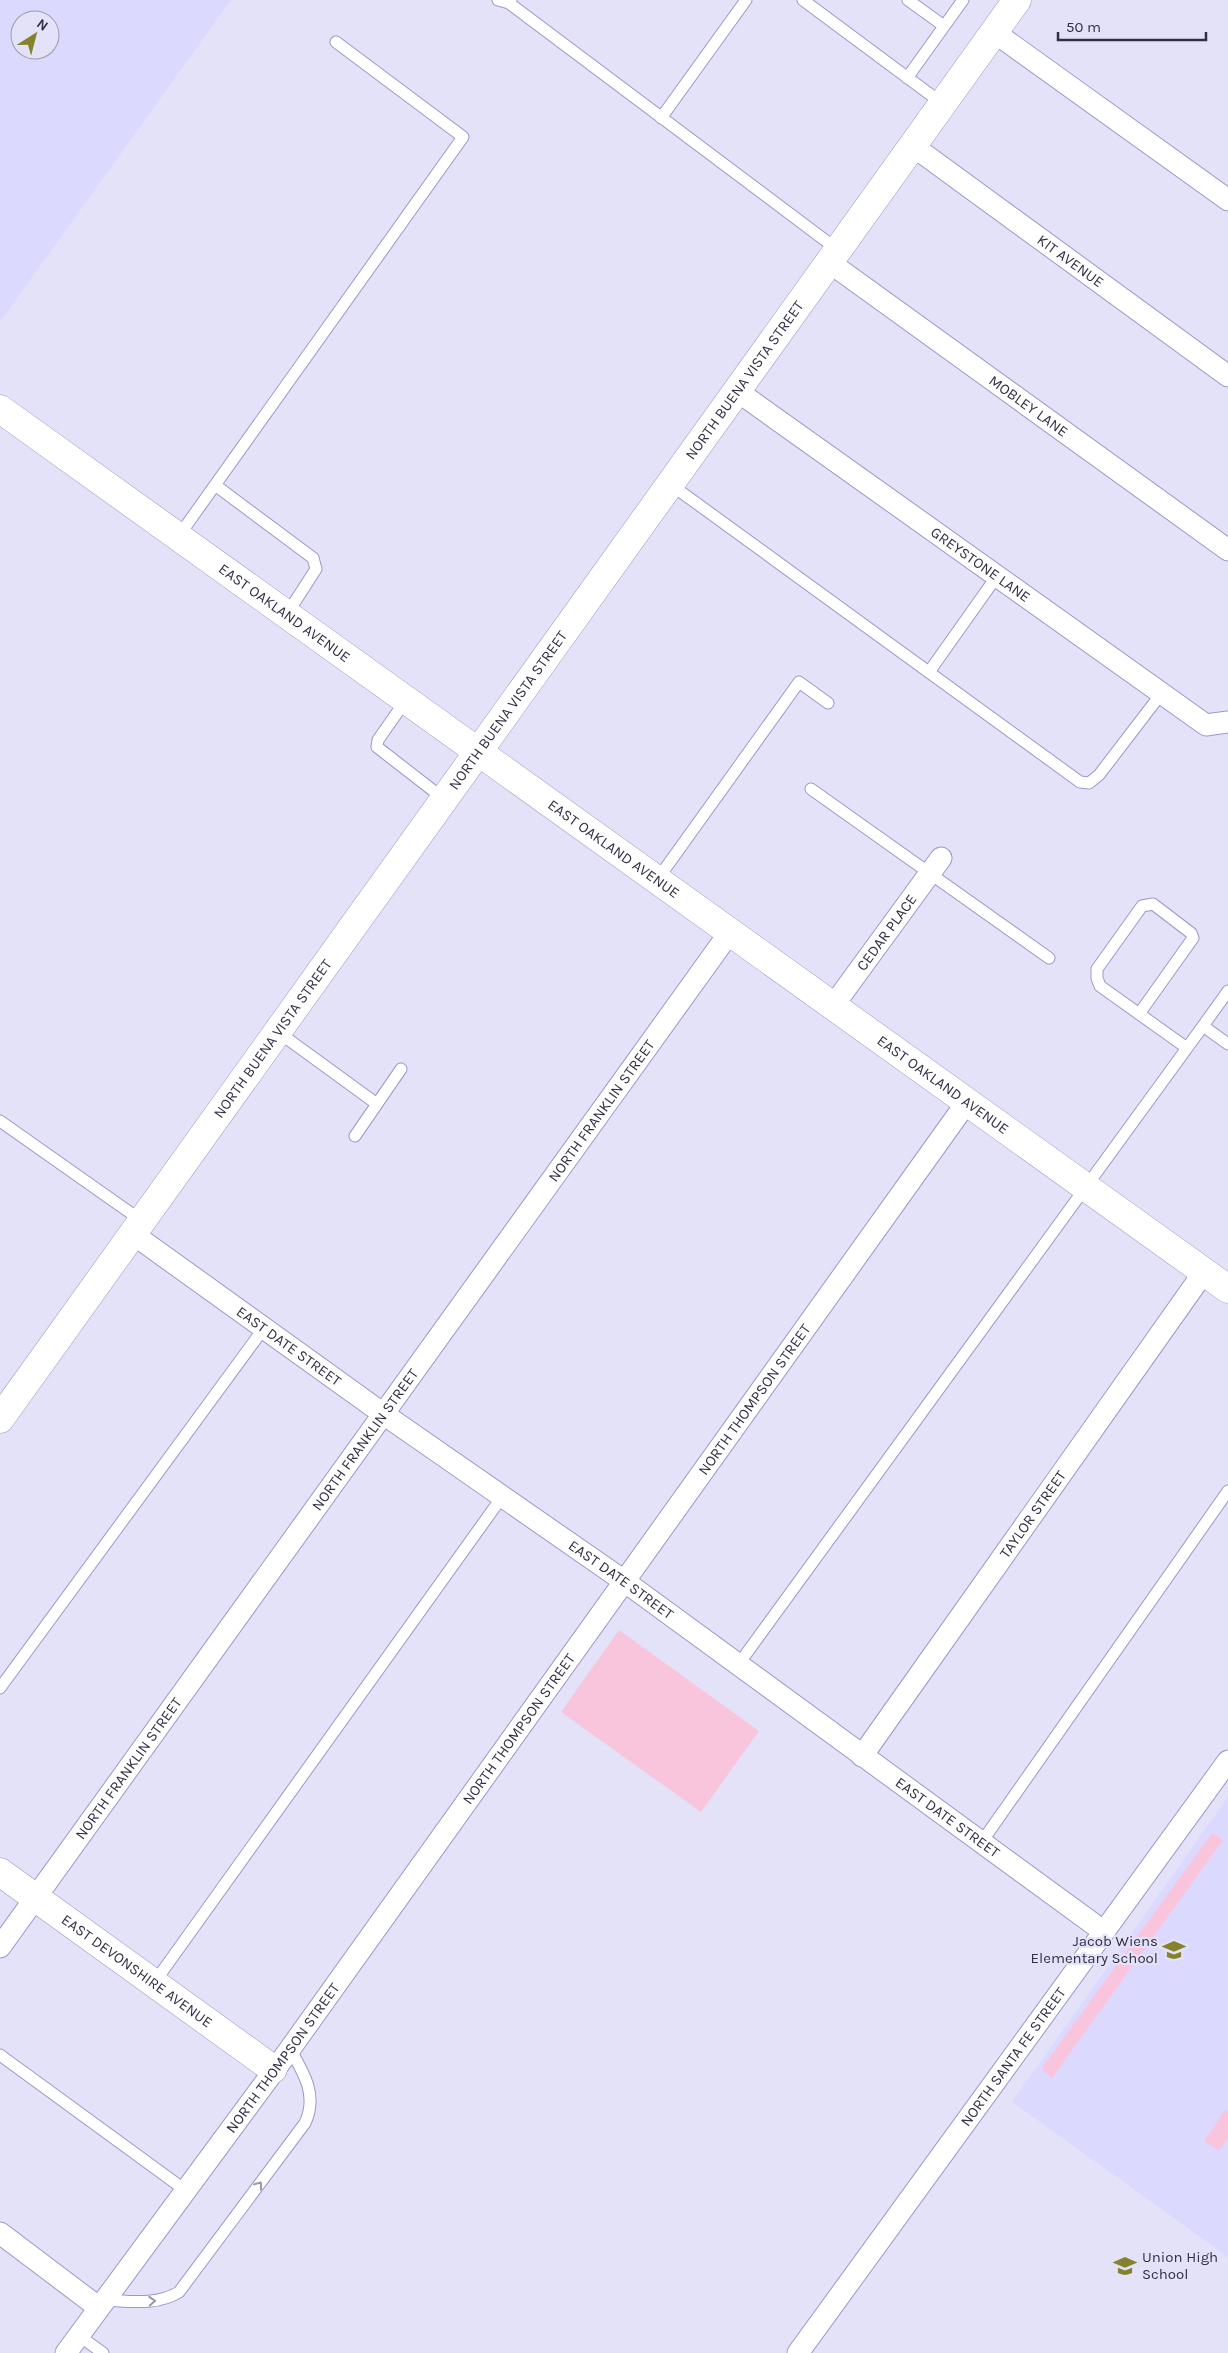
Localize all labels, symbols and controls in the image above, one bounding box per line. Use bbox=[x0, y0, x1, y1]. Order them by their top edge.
north arrow bbox=[10, 10, 60, 60]
scale bar bbox=[1058, 10, 1206, 42]
text: N bbox=[33, 15, 51, 35]
text: 50 m bbox=[1066, 18, 1101, 36]
street label: KIT AVENUE bbox=[1034, 231, 1107, 291]
street label: NORTH BUENA VISTA STREET bbox=[681, 297, 808, 463]
street label: MOBLEY LANE bbox=[985, 371, 1072, 441]
street label: GREYSTONE LANE bbox=[927, 523, 1034, 606]
street label: EAST OAKLAND AVENUE bbox=[215, 560, 354, 666]
street label: NORTH BUENA VISTA STREET bbox=[445, 627, 571, 793]
street label: EAST OAKLAND AVENUE bbox=[544, 796, 683, 902]
street label: CEDAR PLACE bbox=[853, 891, 921, 974]
street label: NORTH BUENA VISTA STREET bbox=[210, 955, 336, 1122]
street label: EAST OAKLAND AVENUE bbox=[874, 1031, 1012, 1138]
street label: NORTH FRANKLIN STREET bbox=[544, 1036, 659, 1185]
street label: EAST DATE STREET bbox=[233, 1302, 345, 1390]
street label: NORTH THOMPSON STREET bbox=[694, 1320, 815, 1478]
street label: NORTH FRANKLIN STREET bbox=[308, 1365, 422, 1514]
street label: TAYLOR STREET bbox=[996, 1467, 1070, 1562]
street label: EAST DATE STREET bbox=[565, 1536, 677, 1623]
street label: NORTH THOMPSON STREET bbox=[459, 1650, 579, 1808]
street label: NORTH FRANKLIN STREET bbox=[71, 1694, 186, 1843]
street label: EAST DATE STREET bbox=[892, 1773, 1004, 1862]
street label: EAST DEVONSHIRE AVENUE bbox=[58, 1910, 216, 2031]
place label: Jacob Wiens Elementary School bbox=[1031, 1932, 1158, 1967]
school or university icon: Jacob Wiens Elementary School bbox=[1161, 1937, 1187, 1963]
street label: NORTH THOMPSON STREET bbox=[222, 1979, 344, 2137]
street label: NORTH SANTA FE STREET bbox=[957, 1983, 1070, 2130]
one-way arrow bbox=[253, 2181, 262, 2191]
place label: Union High School bbox=[1142, 2248, 1218, 2283]
school or university icon: Union High School bbox=[1112, 2253, 1138, 2279]
one-way arrow bbox=[149, 2295, 157, 2306]

